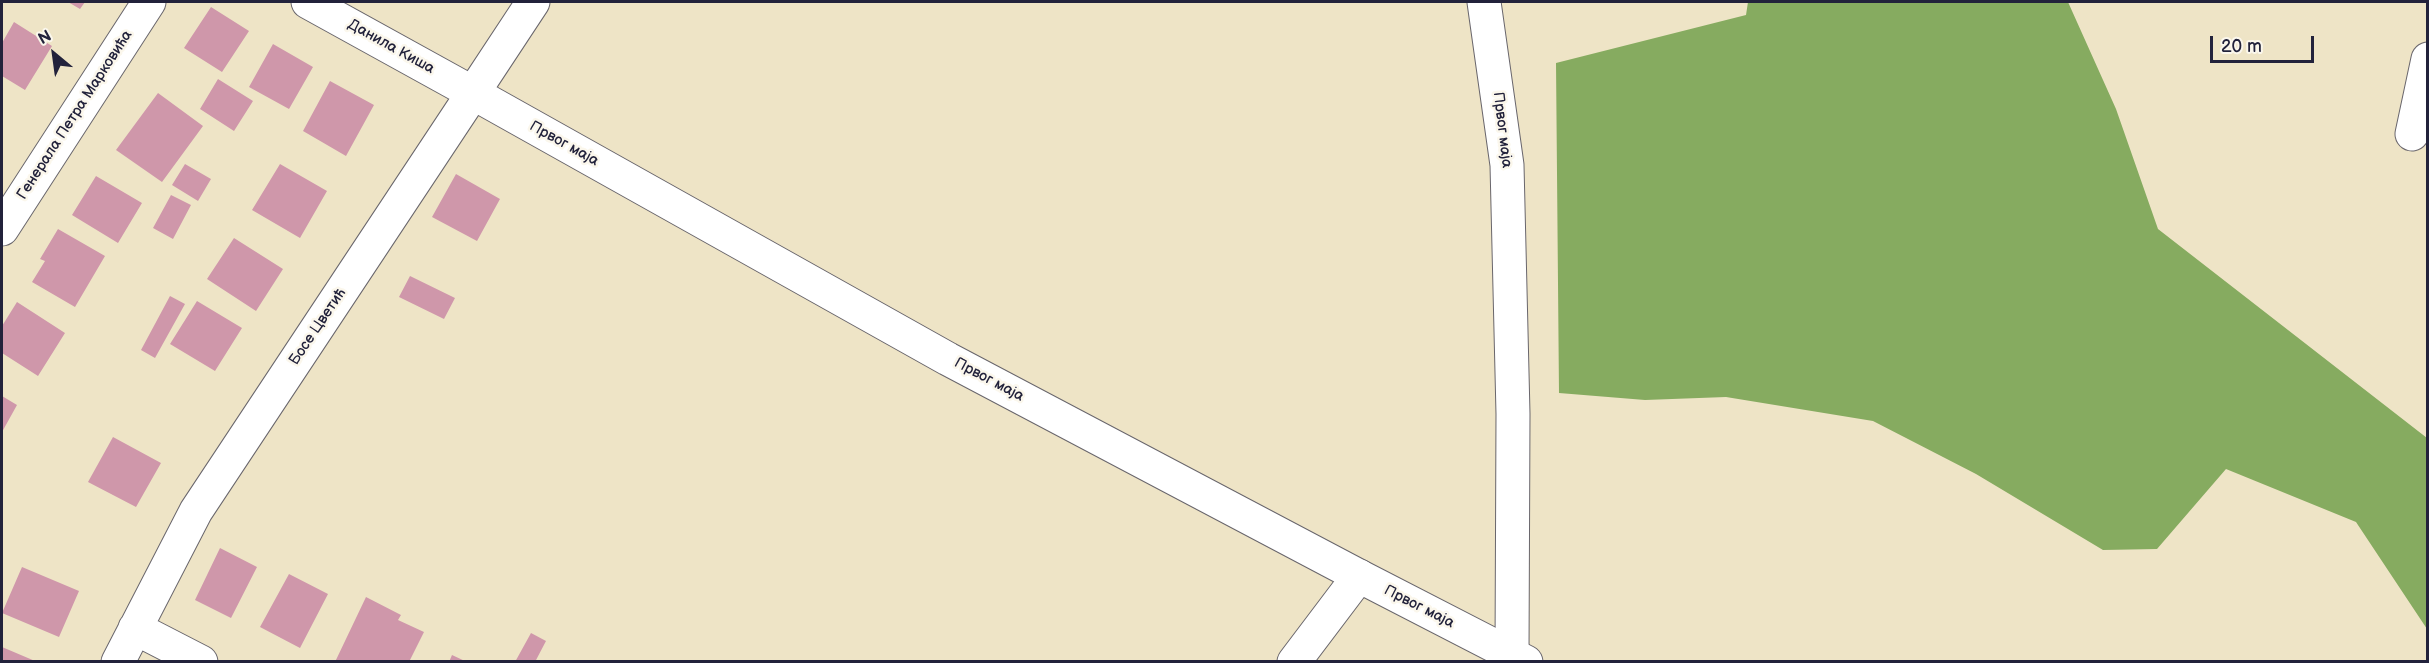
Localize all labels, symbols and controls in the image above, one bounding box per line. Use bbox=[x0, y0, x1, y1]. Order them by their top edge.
street label: Данила Киша bbox=[345, 16, 437, 78]
north arrow bbox=[24, 24, 84, 84]
scale bar bbox=[2213, 24, 2316, 62]
street label: Генерала Петра Марковића bbox=[13, 27, 137, 203]
text: N bbox=[35, 27, 55, 49]
text: 20 m bbox=[2221, 36, 2262, 57]
street label: Првог маја bbox=[1488, 91, 1516, 169]
street label: Првог маја bbox=[526, 118, 602, 170]
street label: Босе Цветић bbox=[286, 285, 350, 369]
street label: Првог маја bbox=[951, 354, 1027, 406]
street label: Првог маја bbox=[1381, 582, 1457, 632]

